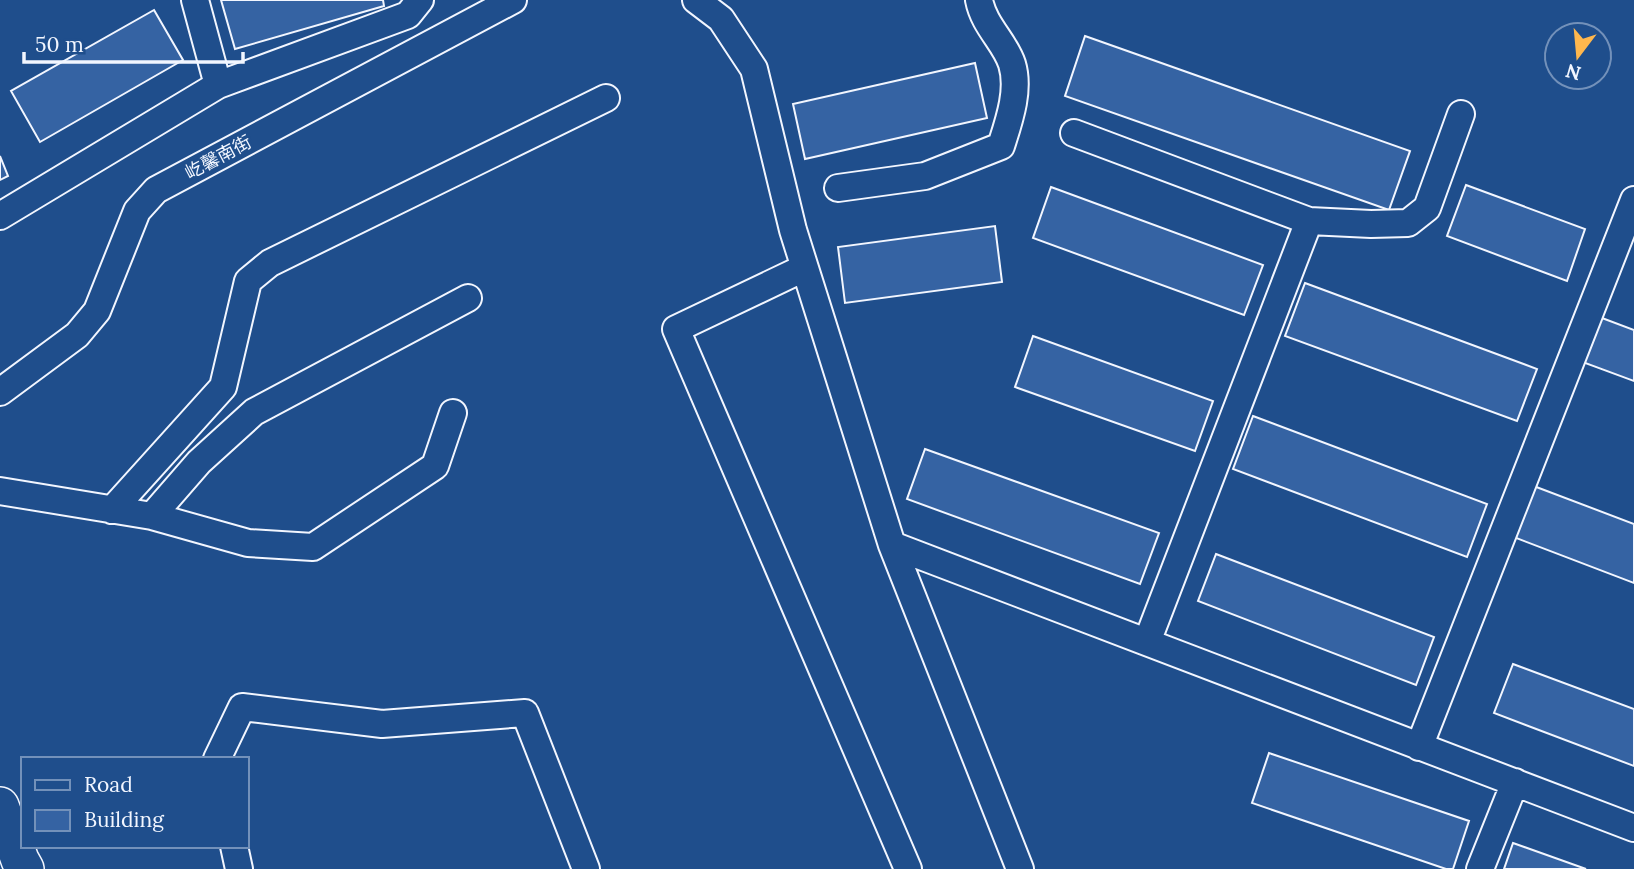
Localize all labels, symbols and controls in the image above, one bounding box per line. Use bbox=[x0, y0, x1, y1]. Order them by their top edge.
scale bar bbox=[24, 21, 243, 65]
north arrow bbox=[1543, 21, 1613, 91]
text: 50 m bbox=[35, 31, 84, 58]
text: N bbox=[1563, 59, 1584, 86]
street label: 屹馨南街 bbox=[181, 130, 255, 184]
legend bbox=[21, 757, 248, 848]
text: Road bbox=[84, 771, 133, 798]
text: Building bbox=[84, 806, 164, 833]

